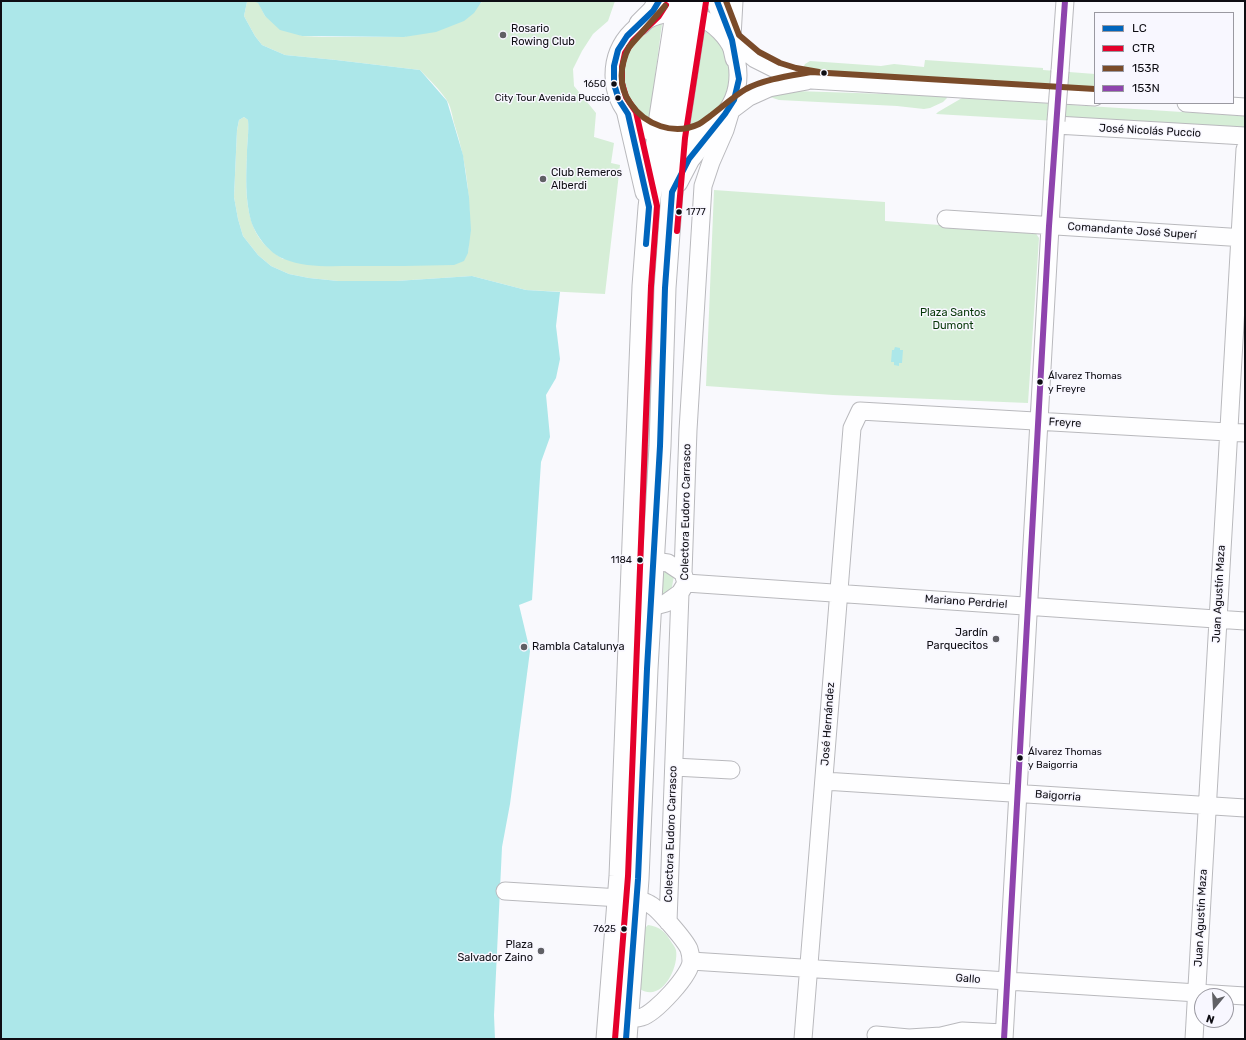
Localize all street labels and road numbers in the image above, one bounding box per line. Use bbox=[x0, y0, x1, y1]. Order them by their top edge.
street label: José Nicolás Puccio bbox=[1099, 122, 1201, 140]
street label: Comandante José Superí bbox=[1067, 220, 1197, 242]
street label: Freyre bbox=[1048, 416, 1082, 430]
street label: Colectora Eudoro Carrasco bbox=[678, 443, 694, 581]
street label: Juan Agustín Maza bbox=[1210, 545, 1228, 643]
street label: Mariano Perdriel bbox=[924, 593, 1008, 611]
street label: José Hernández bbox=[818, 682, 838, 766]
street label: Colectora Eudoro Carrasco bbox=[662, 765, 680, 903]
street label: Baigorria bbox=[1035, 788, 1081, 804]
street label: Juan Agustín Maza bbox=[1192, 869, 1210, 967]
street label: Gallo bbox=[955, 972, 981, 986]

